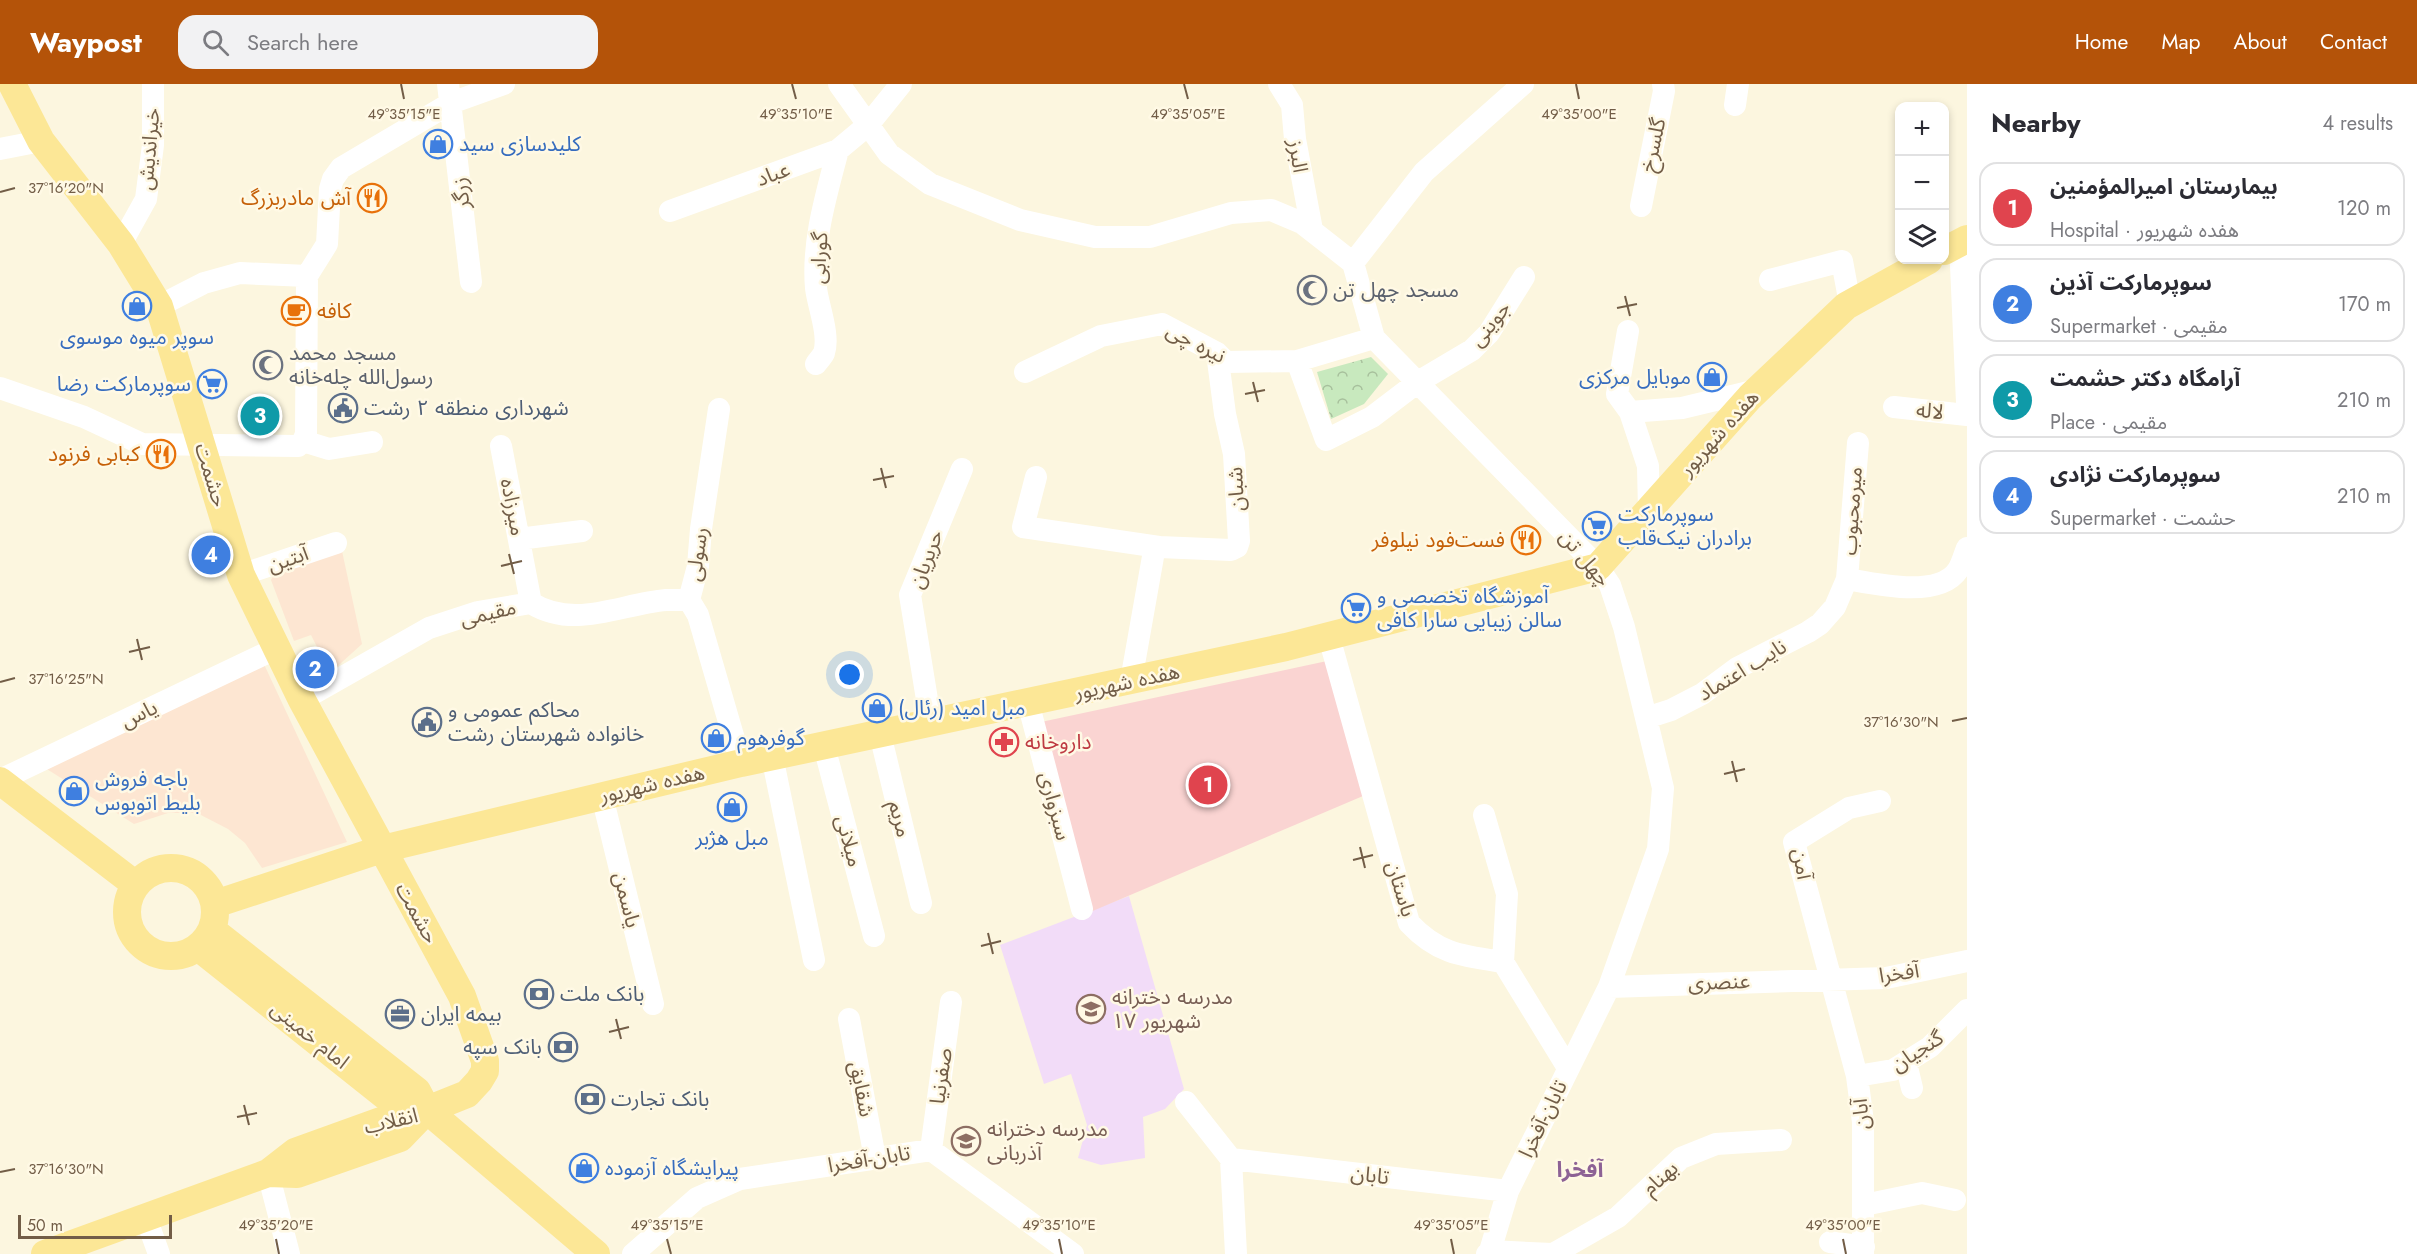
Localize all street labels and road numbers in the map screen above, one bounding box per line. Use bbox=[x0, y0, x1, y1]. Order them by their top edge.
street label: خیراندیش bbox=[130, 106, 168, 192]
street label: گلسرخ bbox=[1633, 115, 1673, 175]
street label: البرز bbox=[1280, 136, 1315, 175]
street label: عباد bbox=[752, 154, 794, 194]
street label: زرگر bbox=[444, 176, 478, 211]
street label: گورابی bbox=[803, 231, 835, 285]
street label: جوینی bbox=[1462, 295, 1518, 353]
street label: نیره چی bbox=[1161, 315, 1231, 371]
street label: هفده شهریور bbox=[1671, 383, 1766, 484]
street label: لاله bbox=[1915, 395, 1945, 427]
street label: حشمت bbox=[187, 439, 235, 511]
street label: شبان bbox=[1220, 466, 1252, 512]
street label: میرمحبوب bbox=[1834, 466, 1870, 556]
street label: میرزاده bbox=[493, 476, 533, 538]
street label: چهل تن bbox=[1552, 523, 1618, 593]
street label: رسولی bbox=[678, 525, 716, 583]
street label: حریریان bbox=[901, 525, 951, 593]
street label: آبتین bbox=[263, 538, 313, 580]
street label: مقیمی bbox=[457, 592, 519, 634]
street label: نایب اعتماد bbox=[1692, 632, 1792, 708]
street label: هفده شهریور bbox=[1071, 656, 1183, 708]
street label: یاس bbox=[115, 692, 163, 736]
street label: هفده شهریور bbox=[595, 757, 708, 811]
street label: سبزواری bbox=[1031, 768, 1079, 844]
street label: مریم bbox=[881, 798, 919, 840]
street label: میلانی bbox=[828, 812, 870, 870]
street label: آمن bbox=[1785, 846, 1820, 883]
street label: باستان bbox=[1378, 858, 1424, 920]
street label: یاسمن bbox=[606, 869, 648, 931]
street label: حشمت bbox=[388, 877, 446, 949]
street label: آفخرا bbox=[1877, 955, 1922, 991]
street label: عنصری bbox=[1688, 966, 1750, 998]
street label: امام خمینی bbox=[264, 994, 356, 1077]
street label: گنجیان bbox=[1885, 1023, 1950, 1079]
street label: صفرنیا bbox=[922, 1046, 960, 1106]
street label: شقایق bbox=[842, 1059, 882, 1119]
street label: تابان-آفخرا bbox=[1511, 1075, 1575, 1163]
street label: آبان bbox=[1845, 1096, 1877, 1131]
street label: انقلاب bbox=[361, 1100, 421, 1142]
street label: تابان-آفخرا bbox=[825, 1138, 913, 1180]
street label: بهنام bbox=[1635, 1154, 1685, 1203]
street label: تابان bbox=[1349, 1158, 1391, 1192]

